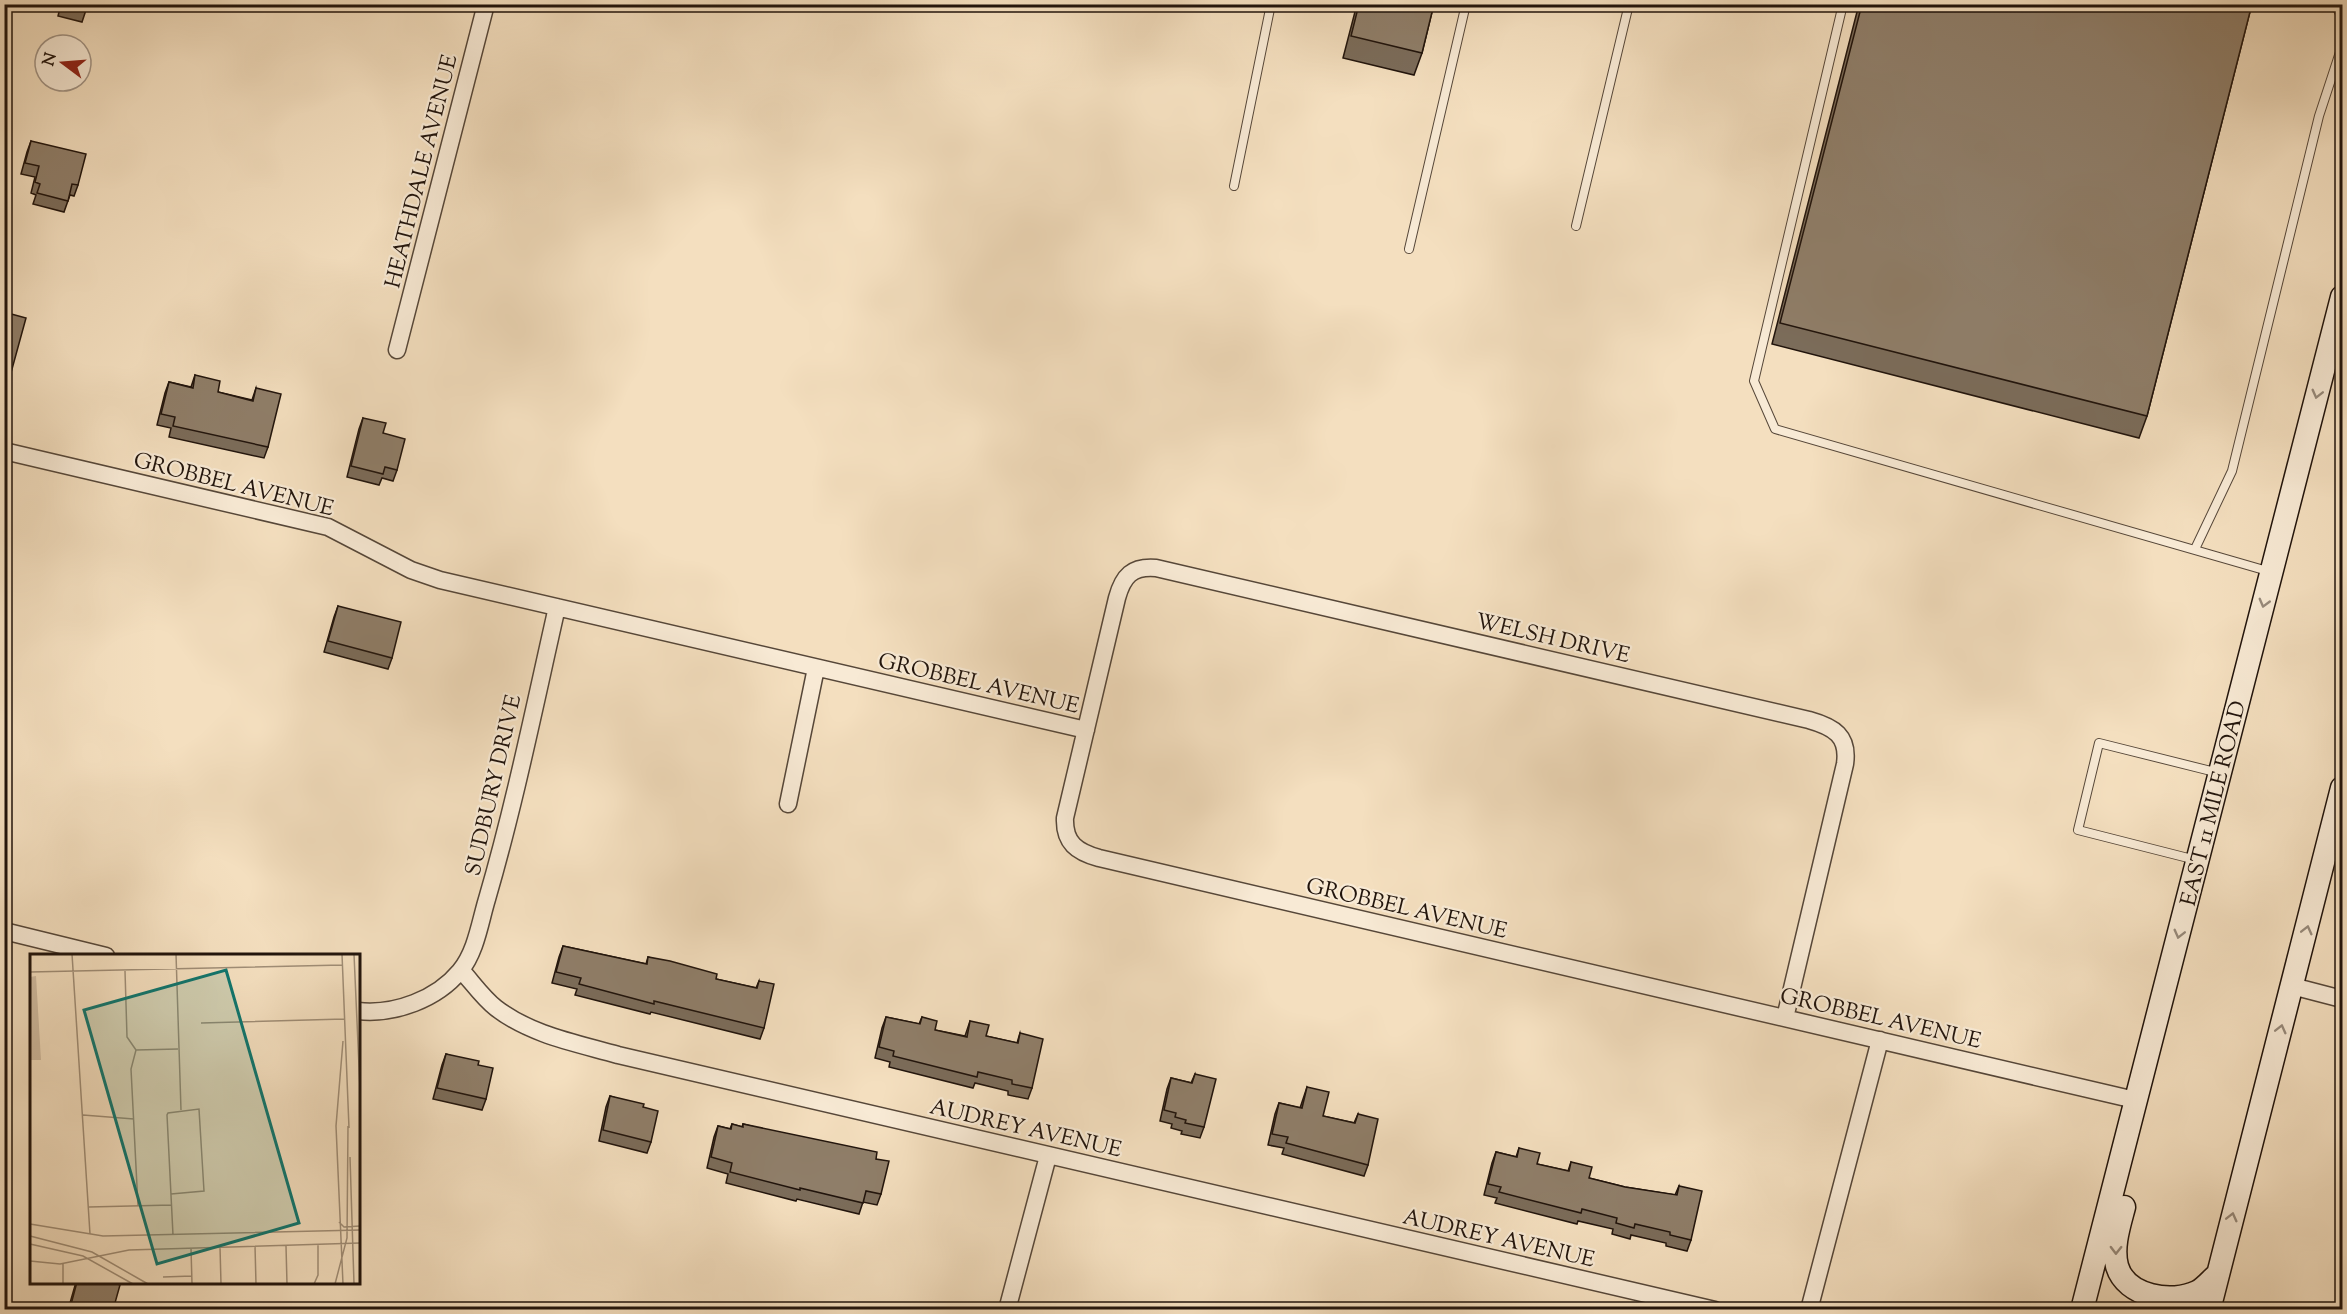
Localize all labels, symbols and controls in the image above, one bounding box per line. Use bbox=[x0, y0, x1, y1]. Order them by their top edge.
north arrow bbox=[33, 33, 93, 93]
text: N bbox=[38, 50, 64, 69]
street label: HEATHDALE AVENUE bbox=[378, 52, 467, 292]
one-way arrow bbox=[2312, 389, 2325, 399]
street label: GROBBEL AVENUE bbox=[130, 446, 337, 526]
one-way arrow bbox=[2258, 598, 2271, 608]
street label: WELSH DRIVE bbox=[1472, 607, 1633, 673]
street label: GROBBEL AVENUE bbox=[875, 646, 1082, 724]
street label: SUDBURY DRIVE bbox=[459, 692, 531, 879]
street label: EAST 11 MILE ROAD bbox=[2174, 698, 2256, 910]
street label: GROBBEL AVENUE bbox=[1303, 871, 1510, 949]
one-way arrow bbox=[2299, 925, 2312, 935]
one-way arrow bbox=[2173, 929, 2186, 939]
inset map bbox=[30, 954, 360, 1284]
street label: GROBBEL AVENUE bbox=[1777, 981, 1984, 1059]
one-way arrow bbox=[2274, 1024, 2287, 1034]
street label: AUDREY AVENUE bbox=[926, 1092, 1124, 1168]
street label: AUDREY AVENUE bbox=[1399, 1202, 1597, 1278]
one-way arrow bbox=[2225, 1212, 2238, 1222]
one-way arrow bbox=[2110, 1246, 2123, 1255]

